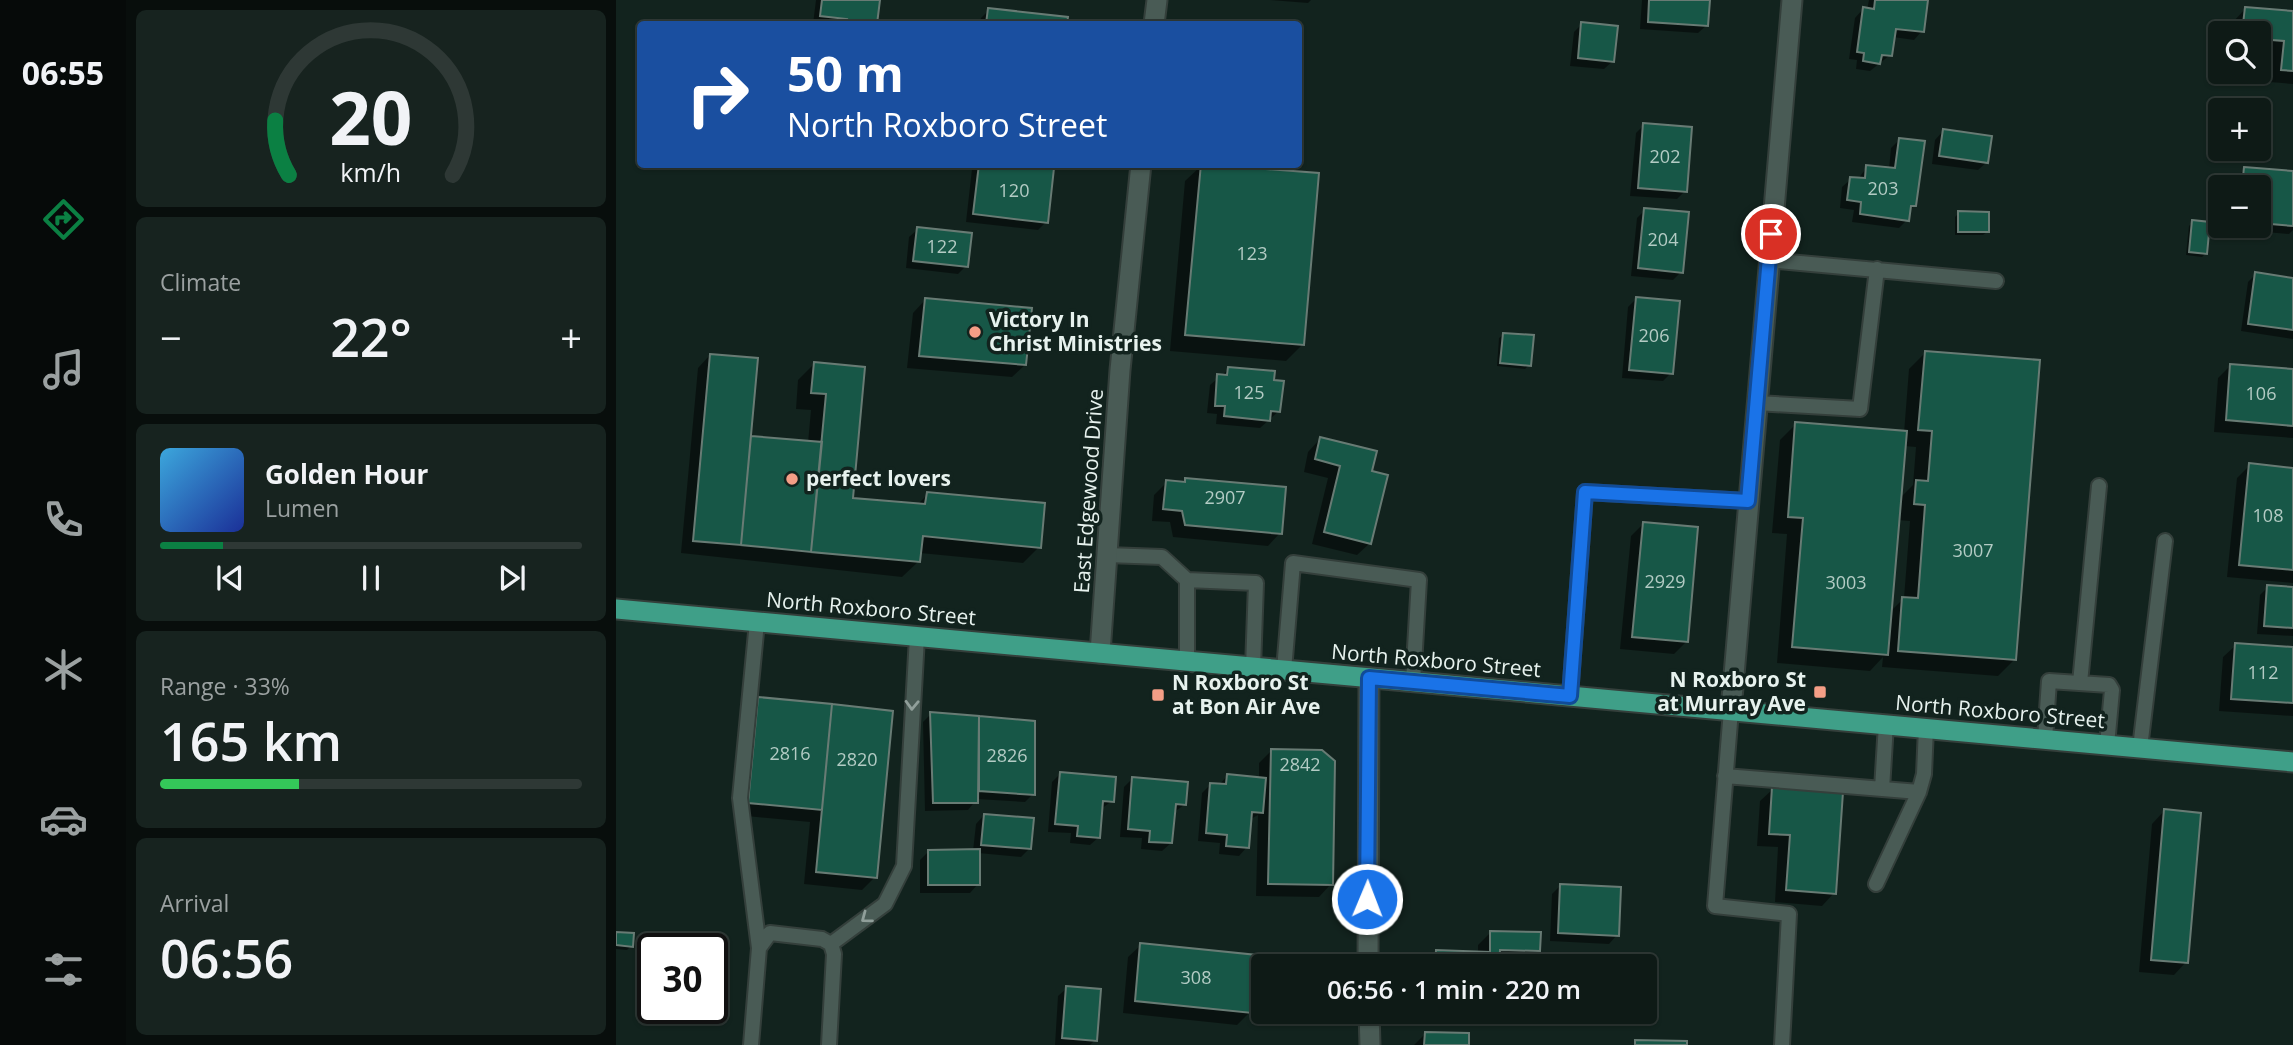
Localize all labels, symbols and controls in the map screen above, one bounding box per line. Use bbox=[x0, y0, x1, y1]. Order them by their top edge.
map controls bbox=[2208, 21, 2271, 238]
button: search bbox=[2208, 21, 2271, 84]
text: 50 m bbox=[787, 40, 904, 106]
icon: right bbox=[672, 49, 763, 140]
text: 06:55 bbox=[22, 51, 104, 94]
text: 20 bbox=[329, 67, 413, 166]
button: + bbox=[2208, 98, 2271, 161]
text: North Roxboro Street bbox=[787, 103, 1107, 146]
house number: 202 bbox=[1650, 144, 1680, 168]
text: km/h bbox=[341, 154, 401, 188]
button: − bbox=[2208, 175, 2271, 238]
house number: 203 bbox=[1868, 176, 1898, 200]
house number: 120 bbox=[999, 178, 1029, 202]
icon: directions bbox=[39, 195, 88, 244]
pin bbox=[1741, 204, 1801, 264]
icon: arrive bbox=[1752, 215, 1790, 253]
house number: 204 bbox=[1648, 227, 1678, 251]
house number: 122 bbox=[927, 234, 957, 258]
house number: 123 bbox=[1237, 241, 1267, 265]
text: Climate bbox=[160, 266, 241, 298]
text: 22° bbox=[330, 301, 412, 372]
place label: Victory In Christ Ministries bbox=[989, 305, 1162, 357]
text: − bbox=[160, 311, 182, 363]
text: + bbox=[560, 311, 582, 363]
house number: 206 bbox=[1639, 323, 1669, 347]
marker: Victory In Christ Ministries bbox=[967, 324, 983, 340]
icon: music bbox=[39, 345, 88, 394]
house number: 125 bbox=[1234, 380, 1264, 404]
house number: 106 bbox=[2246, 381, 2276, 405]
street label: East Edgewood Drive bbox=[1067, 388, 1109, 594]
text: Golden Hour bbox=[265, 456, 428, 492]
place label: perfect lovers bbox=[806, 464, 951, 492]
marker: perfect lovers bbox=[784, 471, 800, 487]
house number: 2907 bbox=[1204, 485, 1246, 509]
text: Lumen bbox=[265, 492, 339, 524]
icon: phone bbox=[39, 495, 88, 544]
house number: 108 bbox=[2253, 503, 2283, 527]
house number: 3007 bbox=[1952, 538, 1994, 562]
icon: previous bbox=[211, 559, 249, 597]
icon: pause bbox=[352, 559, 390, 597]
icon: next bbox=[493, 559, 531, 597]
house number: 2929 bbox=[1644, 569, 1686, 593]
house number: 3003 bbox=[1825, 570, 1867, 594]
street label: North Roxboro Street bbox=[765, 585, 977, 631]
street label: North Roxboro Street bbox=[1330, 637, 1542, 683]
icon: climate bbox=[39, 645, 88, 694]
house number: 112 bbox=[2248, 660, 2278, 684]
place label: N Roxboro St at Murray Ave bbox=[1657, 665, 1806, 717]
place label: N Roxboro St at Bon Air Ave bbox=[1172, 668, 1320, 720]
text: Range · 33% bbox=[160, 670, 290, 702]
marker: N Roxboro St at Murray Ave bbox=[1812, 684, 1828, 700]
marker: N Roxboro St at Bon Air Ave bbox=[1150, 687, 1166, 703]
street label: North Roxboro Street bbox=[1894, 688, 2106, 734]
one-way arrow bbox=[904, 700, 920, 710]
text: 165 km bbox=[160, 705, 342, 776]
house number: 2816 bbox=[769, 741, 811, 765]
house number: 2826 bbox=[986, 743, 1028, 767]
house number: 2820 bbox=[836, 747, 878, 771]
house number: 2842 bbox=[1279, 752, 1321, 776]
icon: car bbox=[39, 795, 88, 844]
position arrow bbox=[1330, 862, 1404, 936]
text: Arrival bbox=[160, 887, 229, 919]
one-way arrow bbox=[861, 910, 874, 922]
text: 06:56 bbox=[160, 922, 293, 993]
speed limit sign: 30 bbox=[637, 933, 728, 1024]
icon: filters bbox=[39, 945, 88, 994]
house number: 308 bbox=[1181, 965, 1211, 989]
text: 06:56 · 1 min · 220 m bbox=[1327, 971, 1581, 1007]

